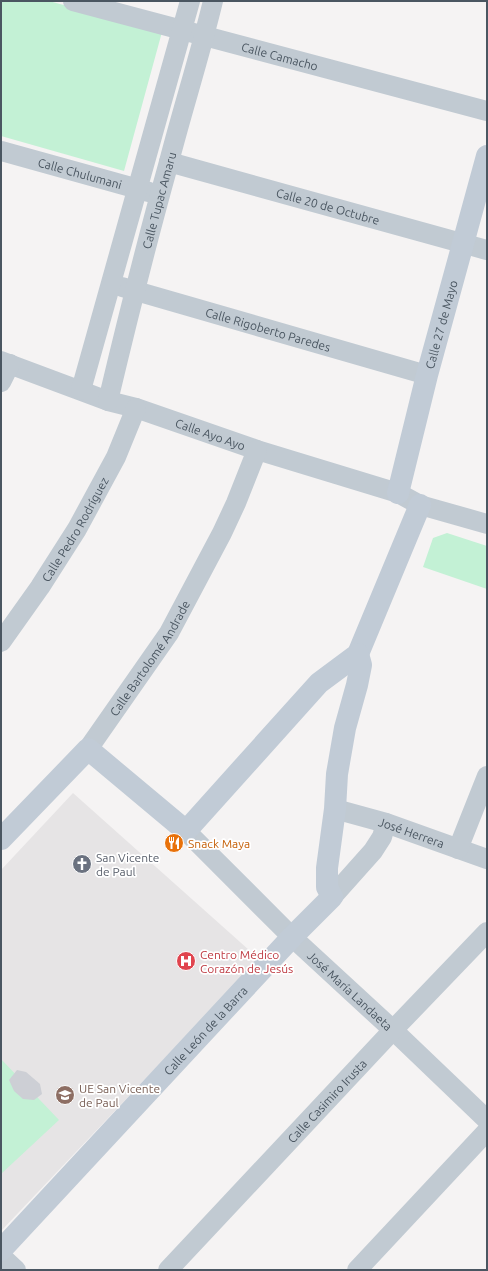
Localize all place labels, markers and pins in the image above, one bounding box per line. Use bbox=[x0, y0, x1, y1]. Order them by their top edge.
restaurant icon: Snack Maya bbox=[163, 832, 185, 854]
place label: Snack Maya bbox=[188, 837, 250, 850]
place label: San Vicente de Paul bbox=[96, 851, 159, 878]
church icon: San Vicente de Paul bbox=[71, 853, 93, 875]
place label: Centro Médico Corazón de Jesús bbox=[200, 948, 293, 975]
hospital icon: Centro Médico Corazón de Jesús bbox=[175, 950, 197, 972]
place label: UE San Vicente de Paul bbox=[79, 1082, 160, 1109]
school or university icon: UE San Vicente de Paul bbox=[54, 1084, 76, 1106]

